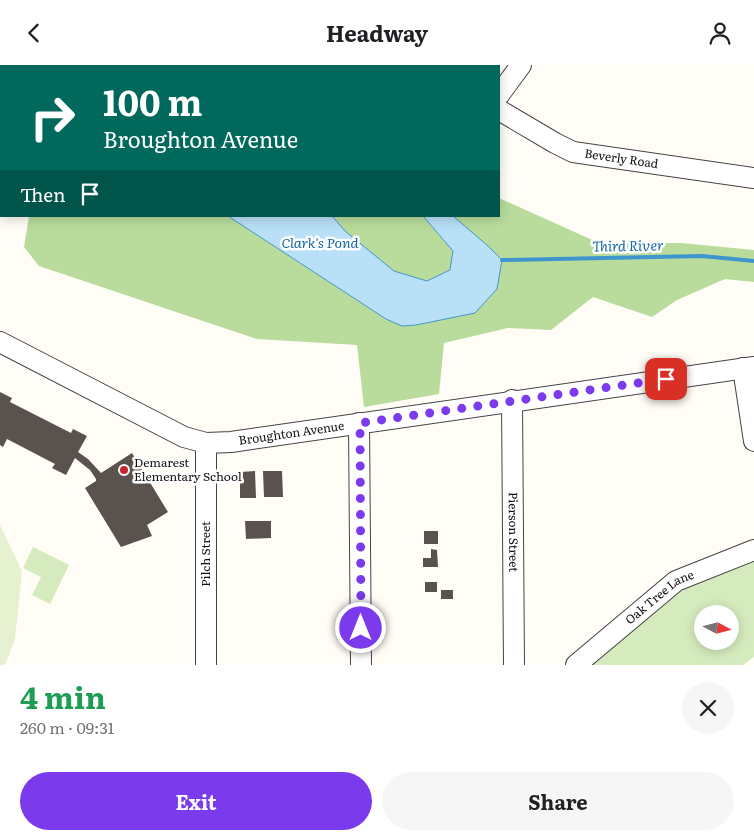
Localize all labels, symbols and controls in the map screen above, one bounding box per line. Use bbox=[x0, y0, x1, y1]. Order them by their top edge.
text: Headway bbox=[326, 16, 428, 49]
icon: back bbox=[20, 19, 48, 47]
icon: person bbox=[706, 19, 734, 47]
text: 100 m bbox=[103, 75, 203, 127]
icon: right bbox=[20, 85, 85, 150]
text: Broughton Avenue bbox=[103, 122, 298, 155]
street label: Beverly Road bbox=[583, 144, 660, 172]
text: Then bbox=[20, 180, 66, 208]
icon: arrive bbox=[76, 180, 104, 208]
water label: Clark's Pond bbox=[282, 232, 359, 252]
water label: Third River bbox=[592, 234, 664, 256]
pin bbox=[645, 358, 687, 400]
icon: arrive bbox=[652, 365, 680, 393]
street label: Broughton Avenue bbox=[237, 416, 345, 449]
place label: Demarest Elementary School bbox=[134, 453, 242, 485]
marker: Demarest Elementary School bbox=[118, 464, 130, 476]
street label: Pierson Street bbox=[505, 492, 523, 572]
street label: Pilch Street bbox=[196, 521, 214, 587]
street label: Oak Tree Lane bbox=[621, 565, 696, 628]
position arrow bbox=[334, 601, 386, 653]
north arrow bbox=[694, 605, 739, 650]
map controls bbox=[694, 605, 739, 650]
text: 4 min bbox=[20, 674, 106, 718]
button: close bbox=[682, 682, 734, 734]
text: 260 m · 09:31 bbox=[20, 715, 114, 739]
button: Exit bbox=[20, 772, 372, 830]
button: Share bbox=[382, 772, 734, 830]

